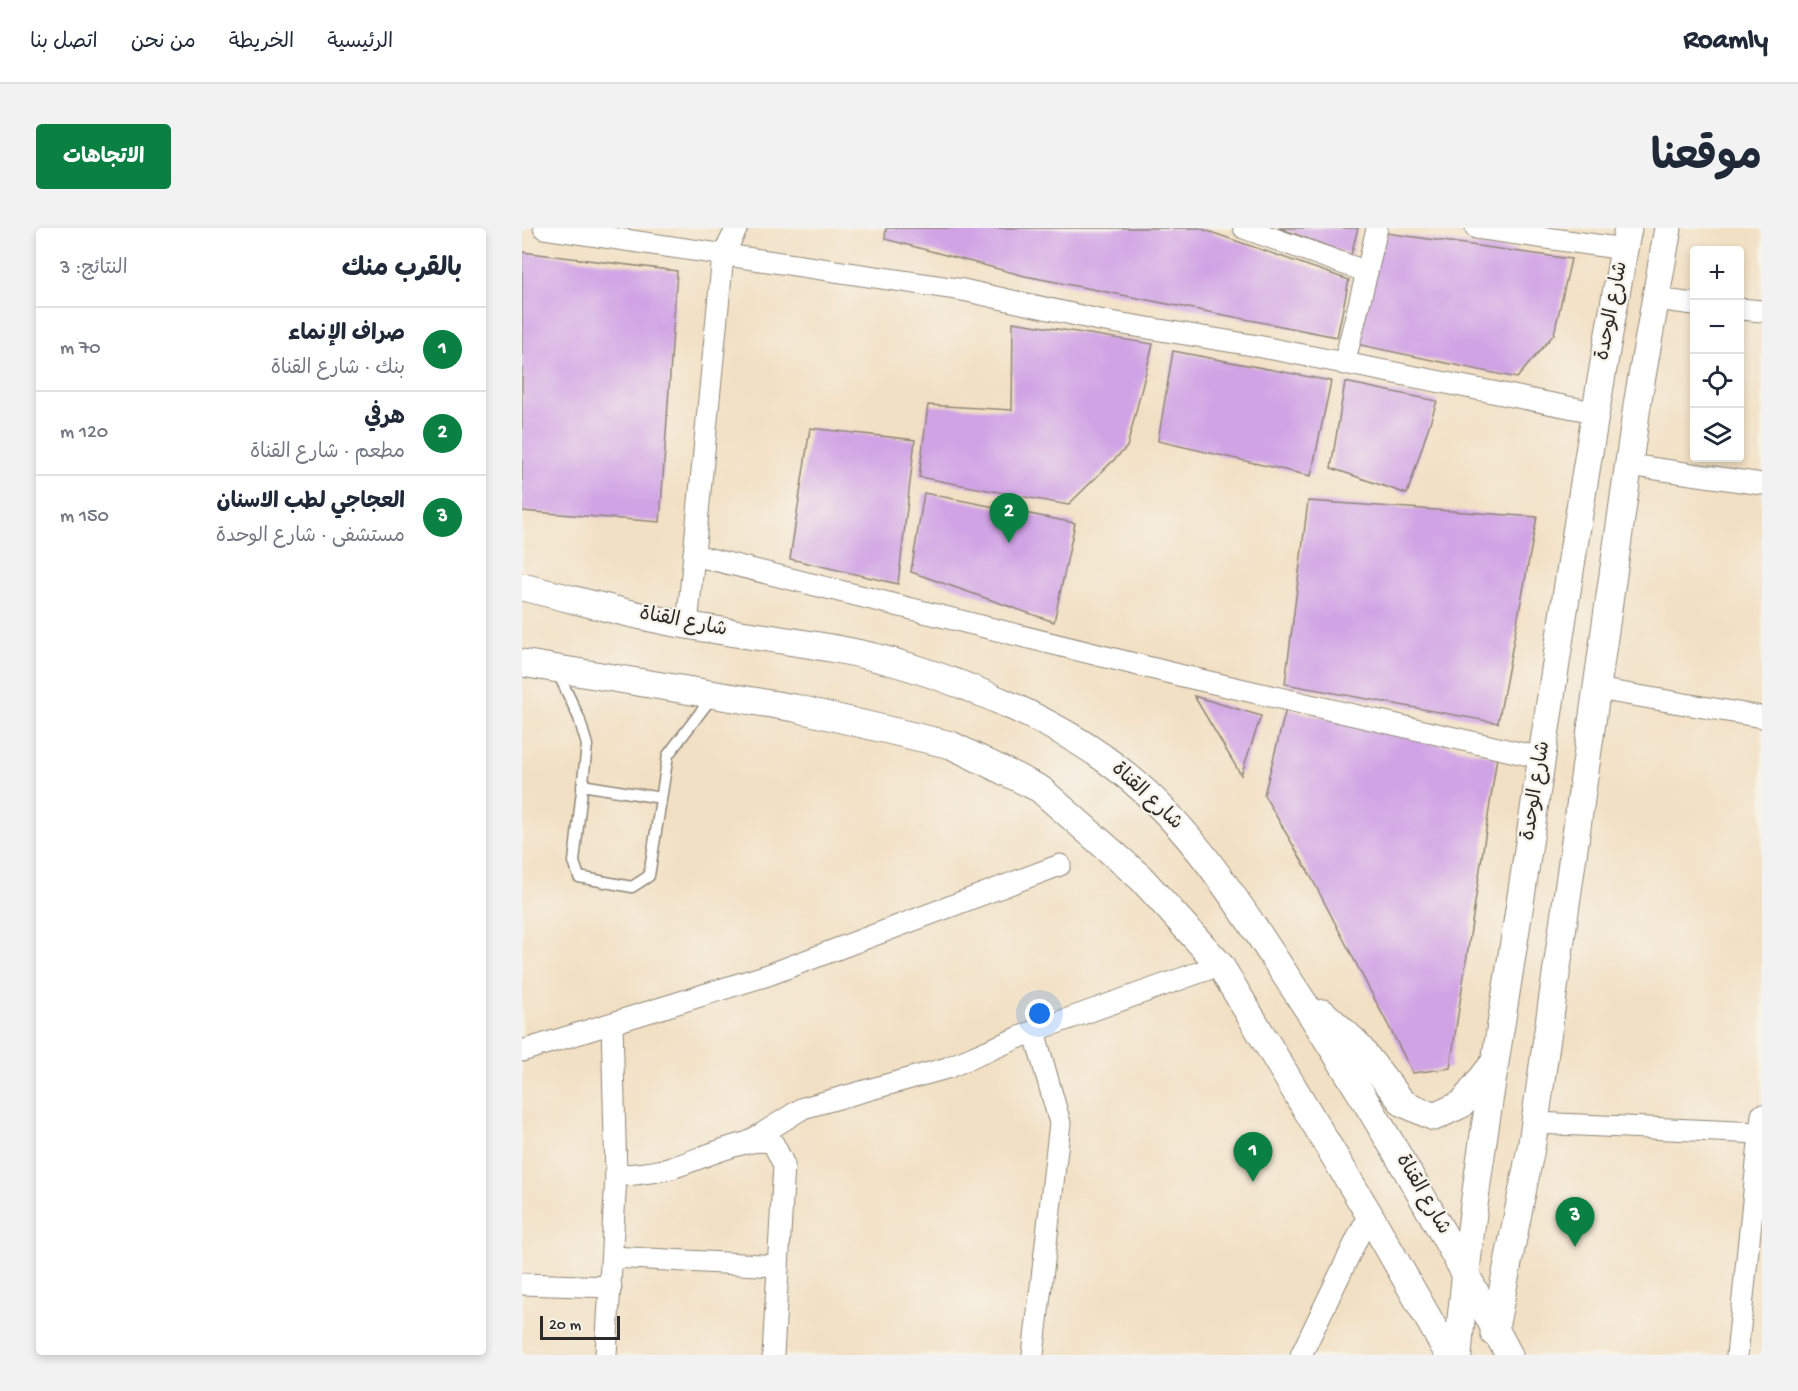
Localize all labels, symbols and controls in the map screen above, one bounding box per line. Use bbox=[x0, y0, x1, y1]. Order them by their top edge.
text: Roamly bbox=[1683, 25, 1768, 58]
text: اتصل بنا bbox=[30, 31, 98, 56]
text: من نحن bbox=[131, 31, 196, 56]
text: الخريطة bbox=[229, 31, 294, 56]
text: الرئيسية bbox=[327, 31, 393, 56]
button: الاتجاهات bbox=[36, 124, 171, 189]
text: موقعنا bbox=[1651, 136, 1762, 185]
map controls bbox=[1690, 246, 1744, 462]
button: + bbox=[1690, 246, 1744, 300]
text: بالقرب منك bbox=[342, 255, 462, 286]
text: النتائج: 3 bbox=[60, 258, 128, 281]
street label: شارع الوحدة bbox=[1591, 259, 1634, 362]
button: − bbox=[1690, 300, 1744, 354]
text: صراف الإنماء bbox=[288, 322, 405, 348]
text: 70 m bbox=[60, 338, 101, 361]
text: 1 bbox=[438, 338, 447, 361]
button: locate bbox=[1690, 354, 1744, 408]
text: بنك · شارع القناة bbox=[271, 358, 405, 381]
text: هرفي bbox=[364, 406, 405, 432]
button: layers bbox=[1690, 408, 1744, 462]
text: 120 m bbox=[60, 422, 108, 445]
text: 2 bbox=[438, 422, 447, 445]
text: مطعم · شارع القناة bbox=[250, 442, 405, 465]
text: العجاجي لطب الاسنان bbox=[216, 490, 405, 516]
pin: 2 bbox=[990, 494, 1028, 543]
text: 150 m bbox=[60, 506, 109, 529]
text: 3 bbox=[437, 506, 448, 529]
text: مستشفى · شارع الوحدة bbox=[216, 526, 405, 549]
street label: شارع القناة bbox=[637, 602, 729, 643]
street label: شارع الوحدة bbox=[1517, 740, 1556, 842]
street label: شارع القناة bbox=[1106, 758, 1187, 836]
your location bbox=[1025, 999, 1054, 1028]
pin: 1 bbox=[1234, 1132, 1272, 1182]
street label: شارع القناة bbox=[1390, 1150, 1455, 1239]
pin: 3 bbox=[1556, 1198, 1594, 1247]
scale bar bbox=[540, 1313, 620, 1340]
text: 20 m bbox=[549, 1317, 581, 1336]

